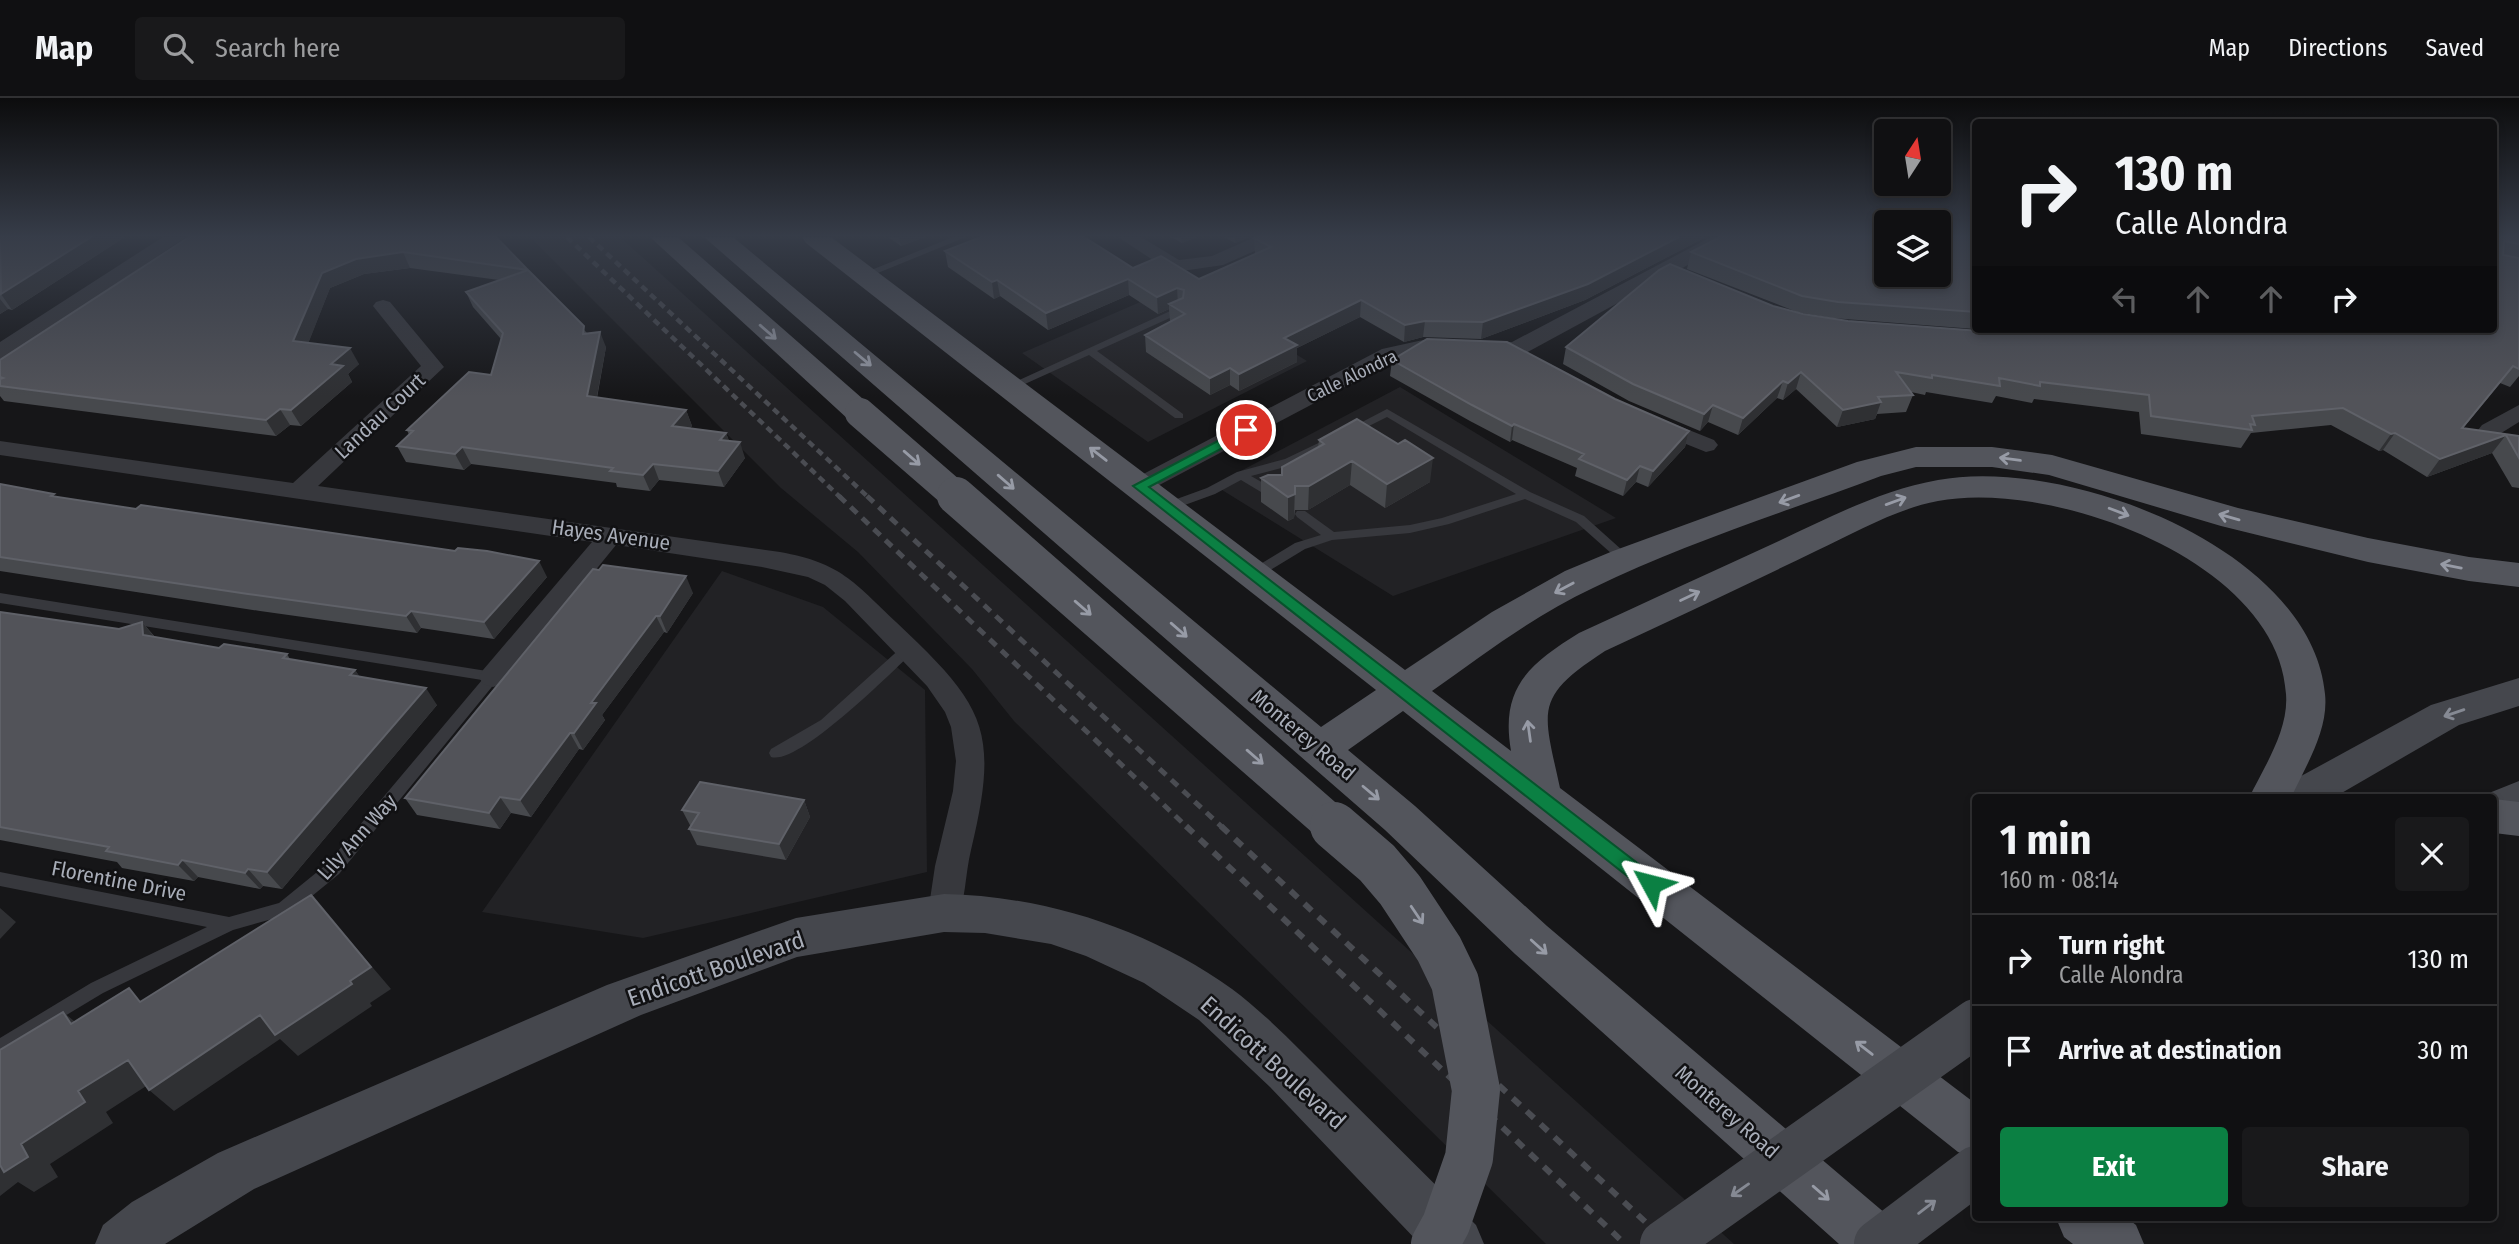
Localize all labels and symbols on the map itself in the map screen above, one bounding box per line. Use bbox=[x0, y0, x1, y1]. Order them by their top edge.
north arrow bbox=[1874, 119, 1951, 196]
one-way arrow bbox=[758, 324, 776, 340]
street label: Calle Alondra bbox=[1303, 345, 1401, 407]
one-way arrow bbox=[854, 351, 872, 367]
street label: Landau Court bbox=[329, 367, 431, 465]
pin bbox=[1216, 400, 1276, 460]
one-way arrow bbox=[1089, 446, 1107, 461]
one-way arrow bbox=[902, 450, 920, 466]
one-way arrow bbox=[1999, 452, 2022, 465]
one-way arrow bbox=[997, 474, 1015, 490]
one-way arrow bbox=[1779, 494, 1801, 506]
one-way arrow bbox=[1885, 494, 1907, 506]
one-way arrow bbox=[2107, 507, 2129, 519]
one-way arrow bbox=[2219, 509, 2241, 522]
street label: Hayes Avenue bbox=[550, 514, 672, 556]
one-way arrow bbox=[2440, 559, 2463, 572]
one-way arrow bbox=[1554, 581, 1574, 595]
one-way arrow bbox=[1679, 589, 1700, 603]
one-way arrow bbox=[1074, 600, 1092, 616]
one-way arrow bbox=[1169, 622, 1187, 638]
street label: Monterey Road bbox=[1245, 684, 1361, 786]
one-way arrow bbox=[2443, 707, 2465, 720]
one-way arrow bbox=[1522, 720, 1535, 743]
one-way arrow bbox=[1246, 749, 1264, 765]
one-way arrow bbox=[1362, 785, 1380, 801]
street label: Lily Ann Way bbox=[312, 788, 403, 885]
position arrow bbox=[1614, 847, 1688, 921]
street label: Florentine Drive bbox=[49, 855, 189, 907]
one-way arrow bbox=[1410, 905, 1424, 924]
street label: Endicott Boulevard bbox=[624, 926, 808, 1012]
one-way arrow bbox=[1530, 938, 1547, 955]
street label: Endicott Boulevard bbox=[1195, 991, 1351, 1135]
one-way arrow bbox=[1855, 1041, 1873, 1056]
street label: Monterey Road bbox=[1670, 1060, 1784, 1164]
one-way arrow bbox=[1731, 1183, 1750, 1197]
one-way arrow bbox=[1812, 1185, 1830, 1201]
one-way arrow bbox=[1917, 1200, 1936, 1215]

